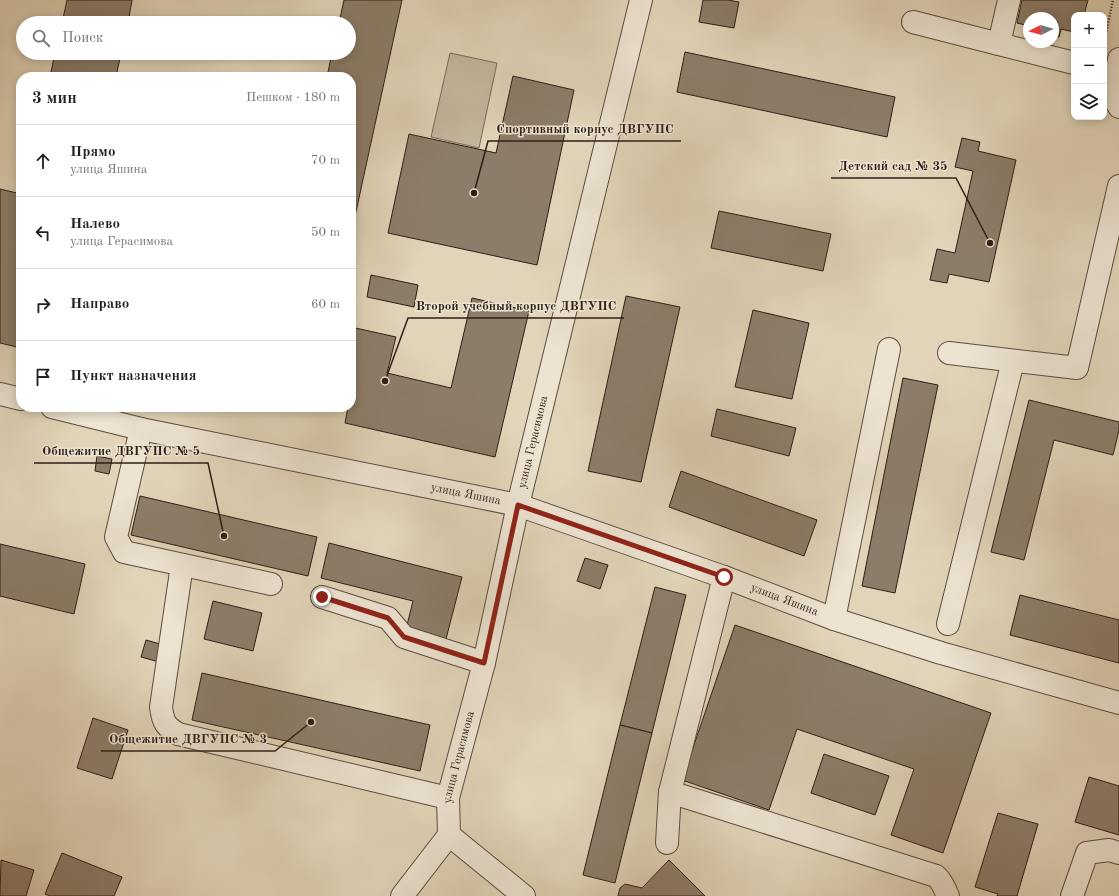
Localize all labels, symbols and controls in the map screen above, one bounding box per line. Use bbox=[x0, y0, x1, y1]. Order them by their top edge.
north arrow bbox=[1023, 12, 1059, 48]
map controls bbox=[1071, 12, 1107, 120]
button: + bbox=[1071, 12, 1107, 48]
search box bbox=[16, 16, 356, 60]
icon: search bbox=[30, 27, 52, 49]
text: Поиск bbox=[62, 31, 103, 46]
button: − bbox=[1071, 48, 1107, 84]
button: layers bbox=[1071, 84, 1107, 120]
text: 3 мин bbox=[32, 90, 77, 107]
text: Пешком · 180 m bbox=[246, 91, 340, 104]
callout: Спортивный корпус ДВГУПС bbox=[488, 116, 681, 141]
text: Спортивный корпус ДВГУПС bbox=[496, 123, 674, 136]
text: Прямо bbox=[70, 145, 116, 160]
icon: ahead bbox=[32, 150, 54, 172]
callout: Детский сад № 35 bbox=[831, 153, 956, 178]
text: 70 m bbox=[311, 154, 340, 167]
text: Детский сад № 35 bbox=[838, 160, 948, 173]
text: улица Яшина bbox=[70, 163, 147, 176]
text: Налево bbox=[70, 217, 120, 232]
icon: left bbox=[32, 222, 54, 244]
text: 50 m bbox=[311, 226, 340, 239]
text: улица Герасимова bbox=[70, 235, 173, 248]
callout: Второй учебный корпус ДВГУПС bbox=[408, 293, 624, 318]
icon: right bbox=[32, 294, 54, 316]
text: Направо bbox=[70, 297, 129, 312]
text: 60 m bbox=[311, 298, 340, 311]
text: Второй учебный корпус ДВГУПС bbox=[416, 300, 616, 313]
icon: arrive bbox=[32, 366, 54, 388]
text: Пункт назначения bbox=[70, 369, 197, 384]
street label: улица Герасимова bbox=[516, 395, 550, 490]
callout: Общежитие ДВГУПС № 5 bbox=[34, 438, 208, 463]
text: Общежитие ДВГУПС № 5 bbox=[42, 445, 200, 458]
street label: улица Яшина bbox=[430, 482, 502, 507]
route start bbox=[715, 568, 733, 586]
street label: улица Яшина bbox=[749, 582, 820, 618]
route end bbox=[313, 588, 331, 606]
street label: улица Герасимова bbox=[442, 710, 477, 804]
callout: Общежитие ДВГУПС № 3 bbox=[101, 726, 275, 751]
text: Общежитие ДВГУПС № 3 bbox=[109, 733, 267, 746]

